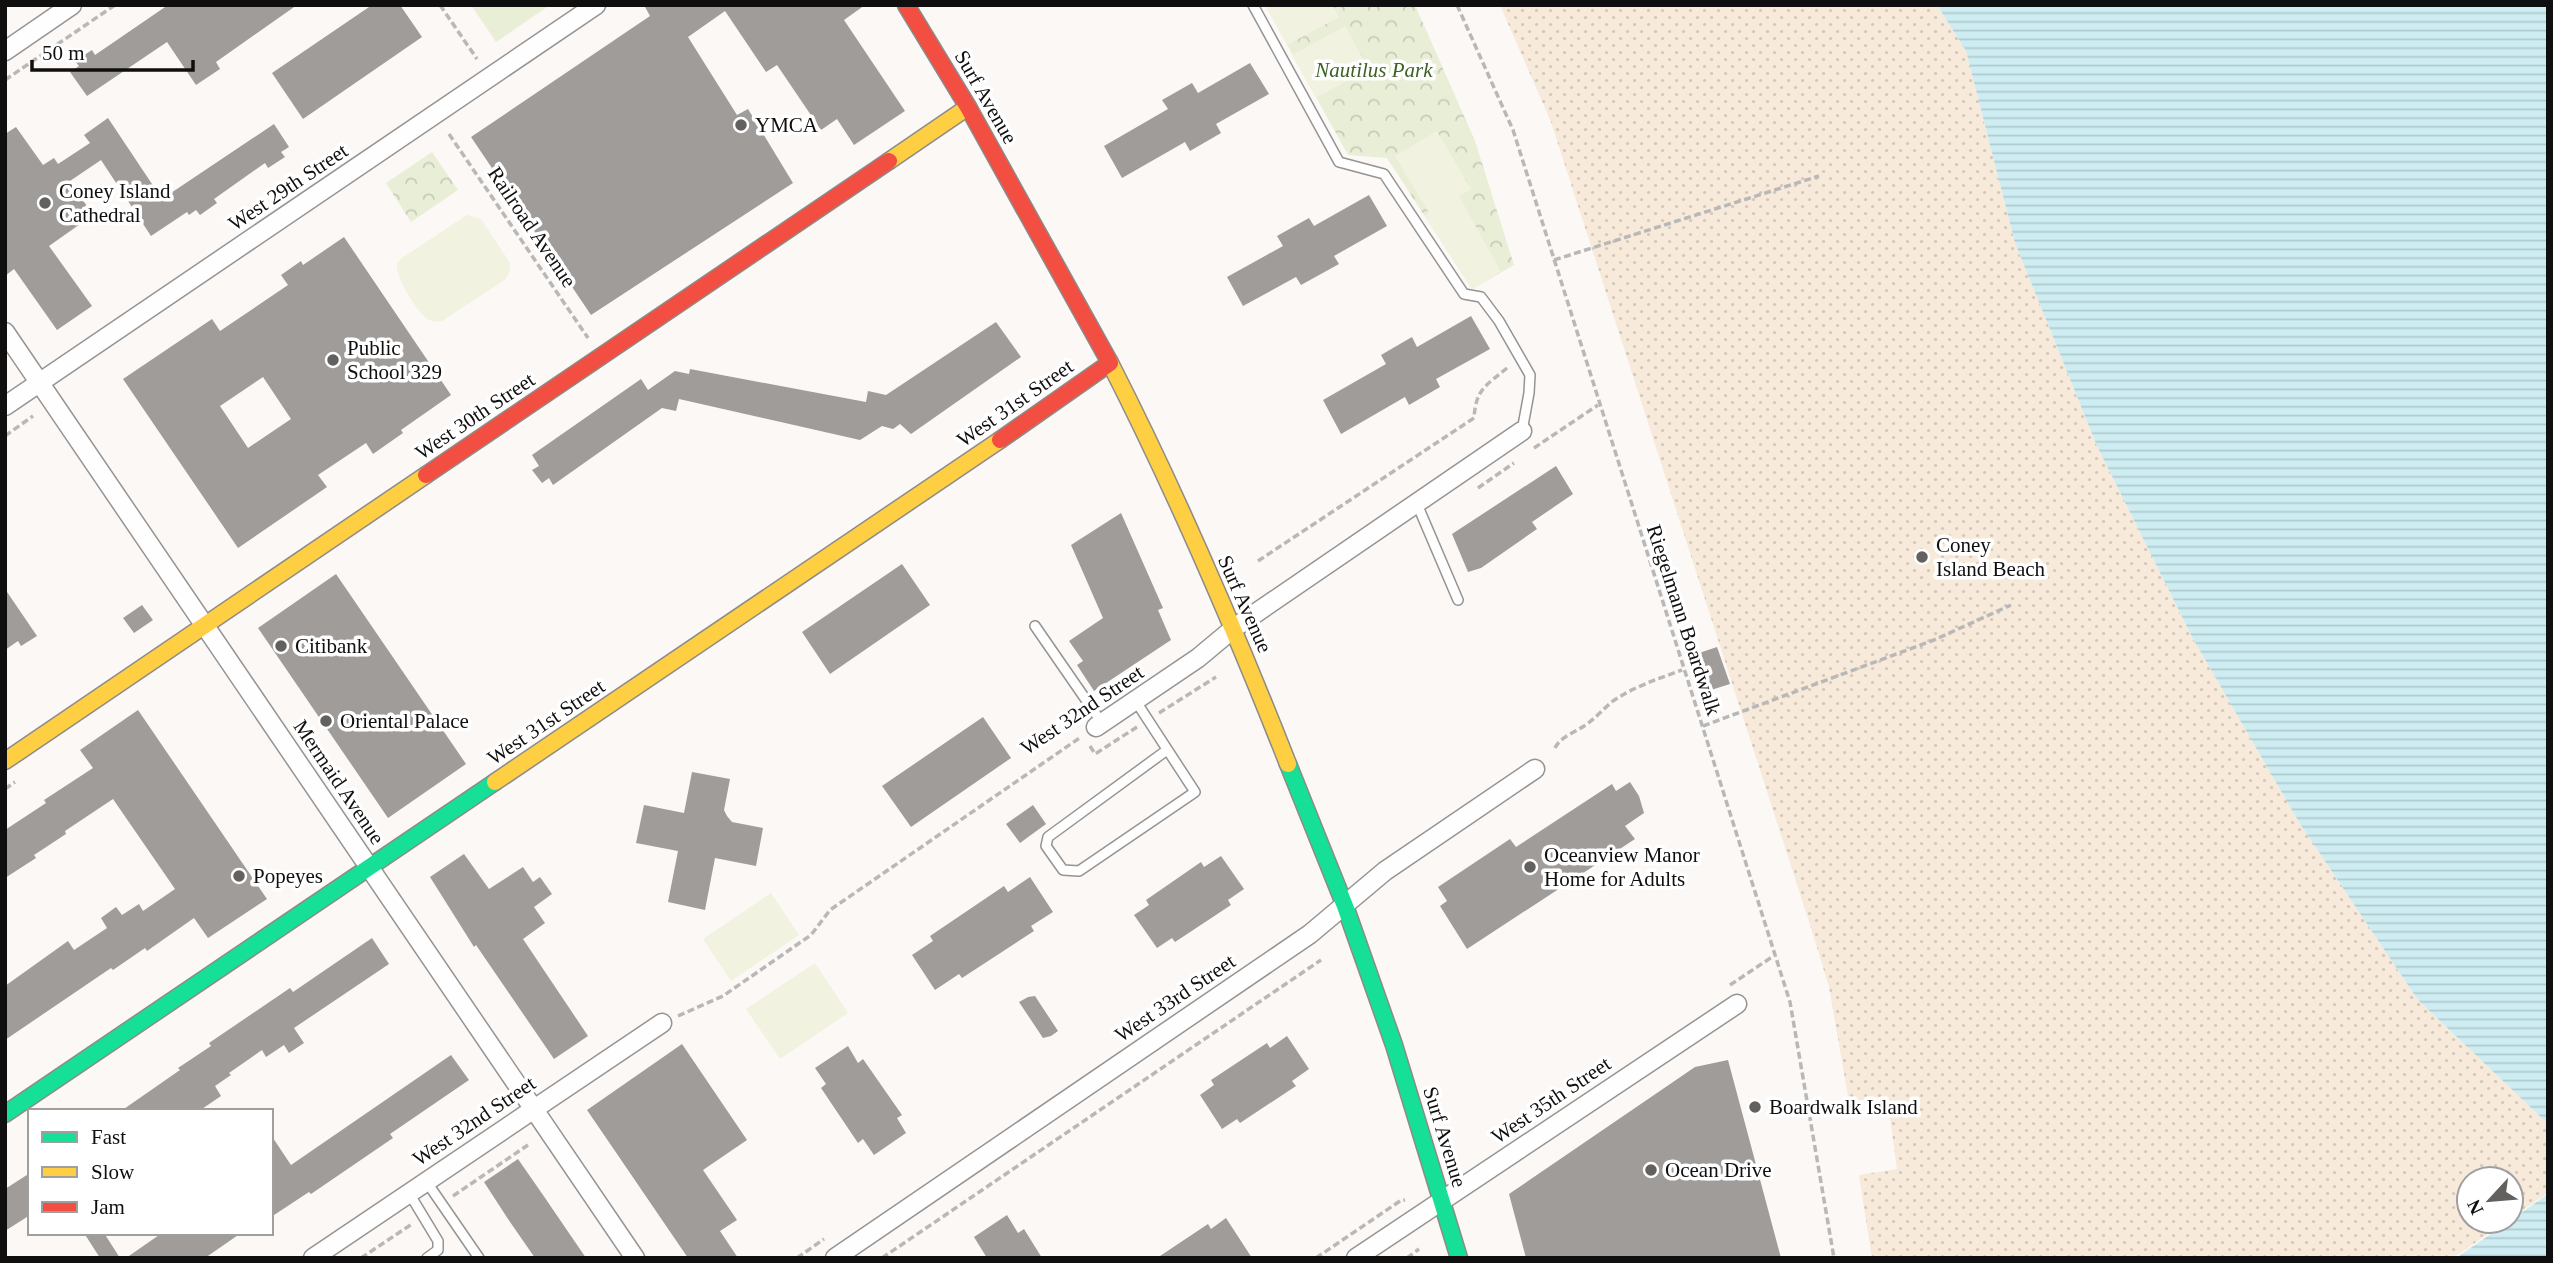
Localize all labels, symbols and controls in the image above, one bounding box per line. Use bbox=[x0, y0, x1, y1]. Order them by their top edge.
scale bar bbox=[32, 28, 192, 72]
text: 50 m bbox=[42, 41, 85, 65]
street label: Surf Avenue bbox=[950, 46, 1022, 148]
park label: Nautilus Park bbox=[1314, 58, 1433, 82]
place label: YMCA bbox=[755, 113, 819, 137]
marker: YMCA bbox=[733, 117, 749, 133]
street label: West 29th Street bbox=[224, 138, 352, 236]
street label: Railroad Avenue bbox=[483, 162, 581, 292]
place label: Coney Island Cathedral bbox=[59, 179, 171, 227]
marker: Coney Island Cathedral bbox=[37, 195, 53, 211]
place label: Public School 329 bbox=[347, 336, 442, 384]
marker: Public School 329 bbox=[325, 352, 341, 368]
street label: West 31st Street bbox=[952, 354, 1078, 452]
street label: West 30th Street bbox=[411, 367, 539, 465]
street label: Riegelmann Boardwalk bbox=[1642, 522, 1726, 719]
place label: Coney Island Beach bbox=[1936, 533, 2046, 581]
marker: Coney Island Beach bbox=[1914, 549, 1930, 565]
street label: Surf Avenue bbox=[1213, 552, 1277, 656]
place label: Citibank bbox=[295, 634, 368, 658]
marker: Citibank bbox=[273, 638, 289, 654]
street label: West 32nd Street bbox=[1016, 660, 1148, 760]
street label: West 31st Street bbox=[483, 674, 609, 770]
place label: Oriental Palace bbox=[340, 709, 469, 733]
marker: Oriental Palace bbox=[318, 713, 334, 729]
street label: Mermaid Avenue bbox=[289, 715, 389, 849]
place label: Oceanview Manor Home for Adults bbox=[1544, 843, 1700, 891]
marker: Oceanview Manor Home for Adults bbox=[1522, 859, 1538, 875]
place label: Popeyes bbox=[253, 864, 323, 888]
marker: Popeyes bbox=[231, 868, 247, 884]
street label: West 33rd Street bbox=[1110, 949, 1240, 1047]
street label: West 35th Street bbox=[1487, 1051, 1615, 1149]
street label: West 32nd Street bbox=[408, 1071, 540, 1171]
street label: Surf Avenue bbox=[1418, 1084, 1472, 1190]
place label: Boardwalk Island bbox=[1769, 1095, 1918, 1119]
marker: Boardwalk Island bbox=[1747, 1099, 1763, 1115]
legend bbox=[28, 1109, 273, 1235]
text: Fast bbox=[91, 1125, 126, 1149]
place label: Ocean Drive bbox=[1665, 1158, 1772, 1182]
text: Slow bbox=[91, 1160, 135, 1184]
marker: Ocean Drive bbox=[1643, 1162, 1659, 1178]
north arrow bbox=[2455, 1165, 2525, 1235]
text: Jam bbox=[91, 1195, 125, 1219]
text: N bbox=[2463, 1196, 2488, 1218]

